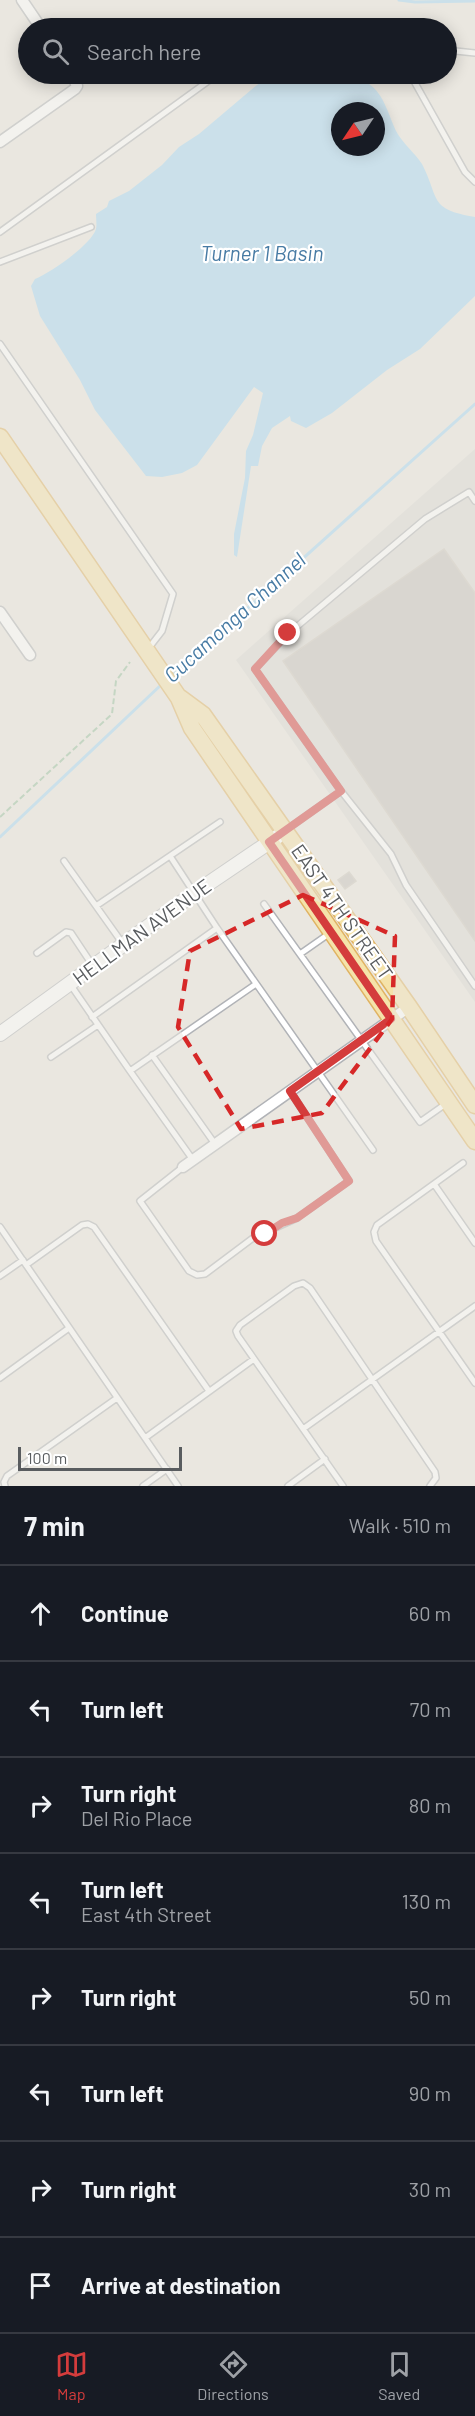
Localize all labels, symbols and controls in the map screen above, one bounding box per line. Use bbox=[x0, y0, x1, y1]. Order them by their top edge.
search box bbox=[18, 18, 457, 84]
icon: search bbox=[39, 35, 72, 68]
text: Search here bbox=[87, 38, 201, 64]
north arrow bbox=[331, 102, 385, 156]
water label: Turner 1 Basin bbox=[201, 240, 323, 265]
water label: Cucamonga Channel bbox=[158, 547, 310, 687]
route end bbox=[274, 619, 300, 645]
street label: EAST 4TH STREET bbox=[287, 839, 399, 984]
street label: HELLMAN AVENUE bbox=[68, 873, 215, 989]
route start bbox=[251, 1220, 277, 1246]
scale bar bbox=[18, 1444, 182, 1472]
text: 100 m bbox=[27, 1448, 67, 1467]
text: 7 min bbox=[24, 1510, 85, 1541]
text: Walk · 510 m bbox=[349, 1513, 451, 1537]
icon: ahead bbox=[24, 1597, 57, 1630]
text: Continue bbox=[81, 1600, 169, 1626]
text: 60 m bbox=[409, 1601, 451, 1625]
icon: left bbox=[24, 1693, 57, 1726]
text: Turn left bbox=[81, 1696, 164, 1722]
text: 70 m bbox=[410, 1697, 451, 1721]
text: Turn right bbox=[81, 1780, 176, 1806]
icon: right bbox=[24, 1789, 57, 1822]
text: 80 m bbox=[409, 1793, 451, 1817]
text: Del Rio Place bbox=[81, 1806, 193, 1830]
text: Turn left bbox=[81, 1876, 164, 1902]
icon: left bbox=[24, 1885, 57, 1918]
text: 130 m bbox=[402, 1889, 451, 1913]
text: East 4th Street bbox=[81, 1902, 212, 1926]
icon: right bbox=[24, 1981, 57, 2014]
text: Turn right bbox=[81, 1984, 176, 2010]
text: 50 m bbox=[409, 1985, 451, 2009]
icon: left bbox=[24, 2077, 57, 2110]
text: Turn left bbox=[81, 2080, 164, 2106]
text: 90 m bbox=[409, 2081, 451, 2105]
icon: right bbox=[24, 2173, 57, 2206]
text: Turn right bbox=[81, 2176, 176, 2202]
text: 30 m bbox=[409, 2177, 451, 2201]
icon: arrive bbox=[24, 2269, 57, 2302]
text: Arrive at destination bbox=[81, 2272, 280, 2298]
tab: Map bbox=[55, 2348, 88, 2403]
tab: Directions bbox=[197, 2348, 269, 2403]
tab: Saved bbox=[378, 2348, 420, 2403]

